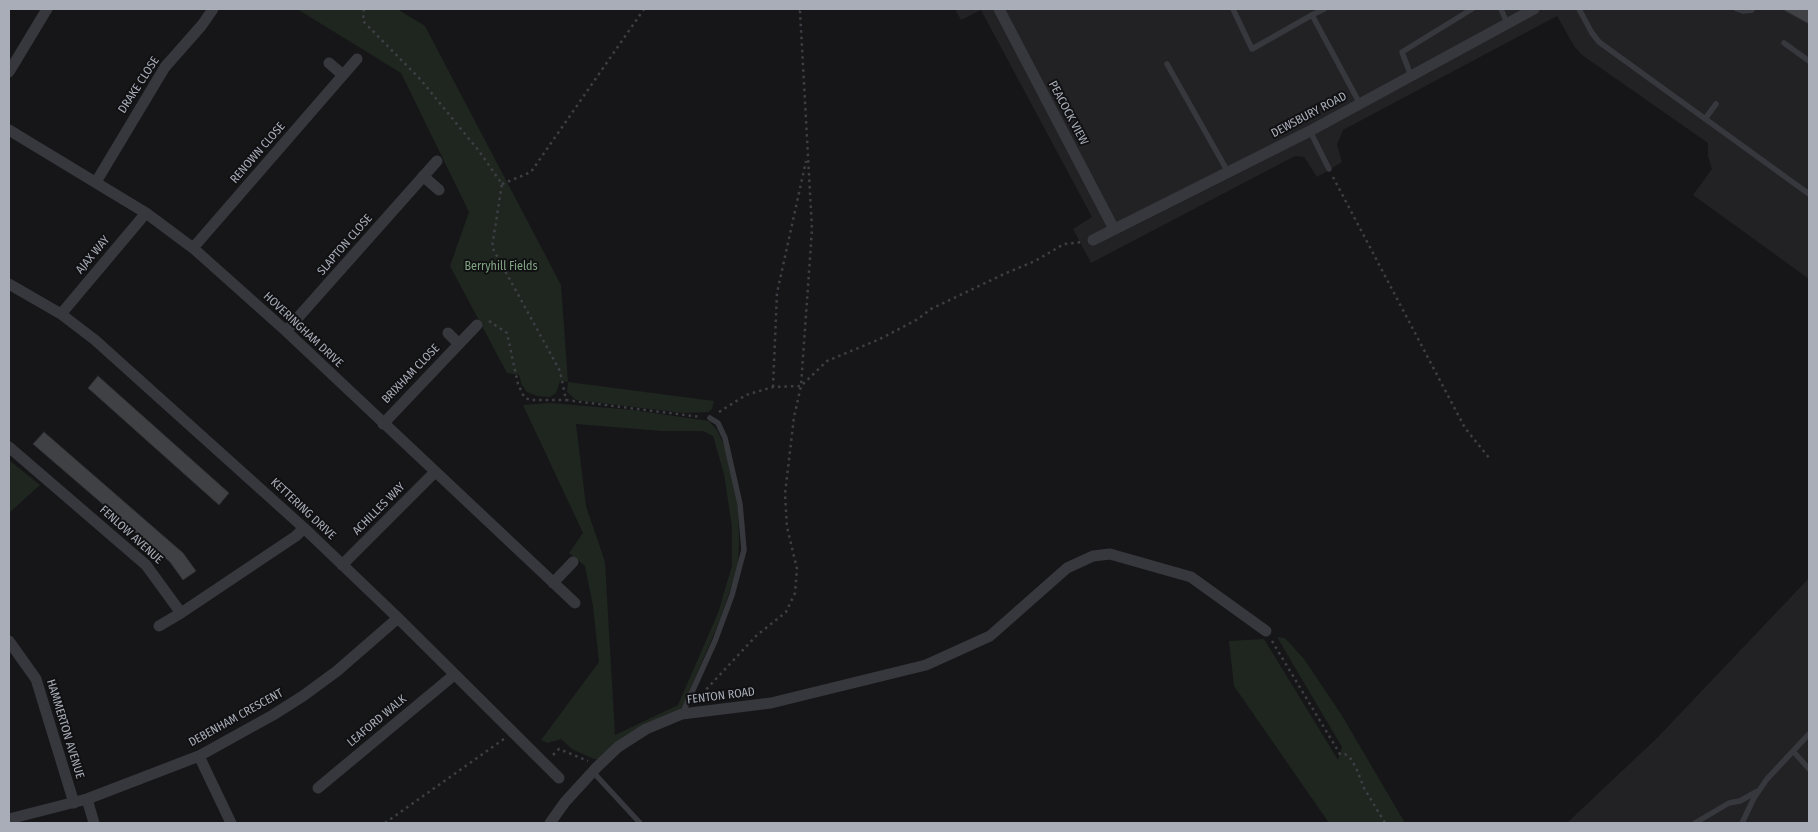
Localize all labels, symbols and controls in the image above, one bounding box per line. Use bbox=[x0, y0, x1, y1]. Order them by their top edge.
street label: DRAKE CLOSE bbox=[115, 54, 163, 116]
street label: PEACOCK VIEW bbox=[1045, 78, 1091, 148]
street label: DEWSBURY ROAD bbox=[1269, 89, 1349, 141]
street label: RENOWN CLOSE bbox=[228, 120, 288, 186]
street label: SLAPTON CLOSE bbox=[315, 211, 375, 279]
street label: AJAX WAY bbox=[73, 233, 113, 277]
park label: Berryhill Fields bbox=[464, 260, 538, 274]
street label: HOVERINGHAM DRIVE bbox=[260, 289, 346, 371]
street label: BRIXHAM CLOSE bbox=[379, 341, 443, 407]
street label: KETTERING DRIVE bbox=[267, 475, 339, 543]
street label: ACHILLES WAY bbox=[350, 480, 408, 538]
street label: FENLOW AVENUE bbox=[96, 503, 166, 567]
street label: HAMMERTON AVENUE bbox=[43, 678, 87, 780]
street label: FENTON ROAD bbox=[686, 685, 756, 707]
street label: DEBENHAM CRESCENT bbox=[186, 686, 286, 750]
street label: LEAFORD WALK bbox=[344, 692, 410, 750]

